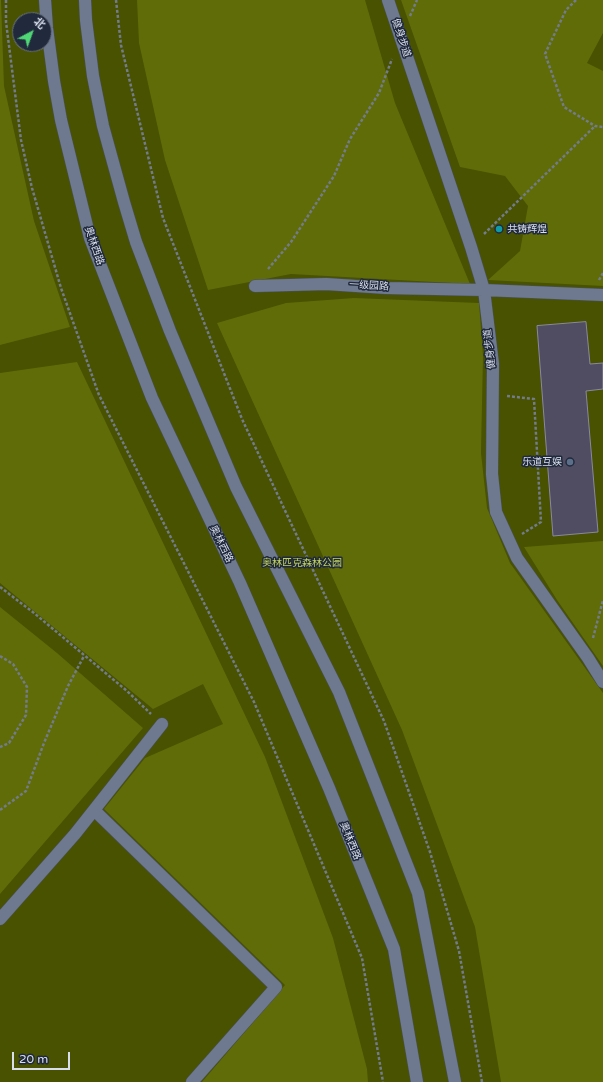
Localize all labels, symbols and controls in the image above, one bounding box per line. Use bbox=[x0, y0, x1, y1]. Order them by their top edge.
north arrow bbox=[12, 12, 52, 52]
text: 北 bbox=[31, 15, 48, 32]
street label: 健身步道 bbox=[389, 17, 413, 59]
place label: 共铸辉煌 bbox=[507, 223, 547, 235]
marker: 共铸辉煌 bbox=[494, 224, 504, 234]
street label: 奥林西路 bbox=[82, 225, 106, 267]
street label: 一级园路 bbox=[349, 279, 389, 293]
street label: 健身步道 bbox=[482, 328, 498, 370]
place label: 乐道互娱 bbox=[522, 456, 562, 468]
marker: 乐道互娱 bbox=[565, 457, 575, 467]
street label: 奥林西路 bbox=[207, 523, 235, 565]
park label: 奥林匹克森林公园 bbox=[262, 557, 342, 569]
street label: 奥林西路 bbox=[337, 820, 363, 862]
scale bar bbox=[14, 1044, 72, 1070]
text: 20 m bbox=[19, 1052, 48, 1066]

